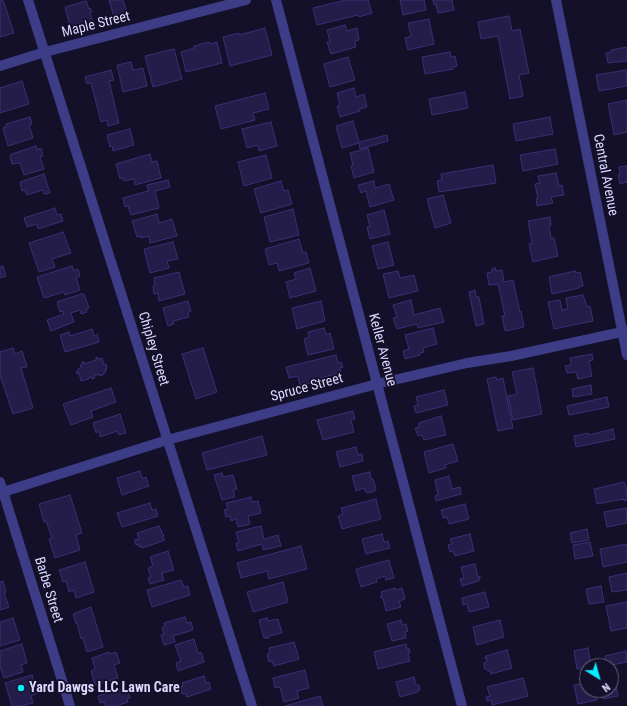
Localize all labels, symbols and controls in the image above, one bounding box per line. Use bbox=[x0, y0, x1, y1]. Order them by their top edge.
street label: Maple Street bbox=[60, 8, 132, 42]
street label: Central Avenue bbox=[589, 133, 621, 217]
street label: Chipley Street bbox=[134, 310, 172, 388]
street label: Keller Avenue bbox=[364, 312, 400, 388]
street label: Spruce Street bbox=[269, 370, 345, 406]
street label: Barbe Street bbox=[30, 555, 66, 625]
north arrow bbox=[579, 658, 619, 698]
place label: Yard Dawgs LLC Lawn Care bbox=[29, 680, 180, 696]
text: N bbox=[599, 680, 613, 694]
marker: Yard Dawgs LLC Lawn Care bbox=[16, 683, 26, 693]

